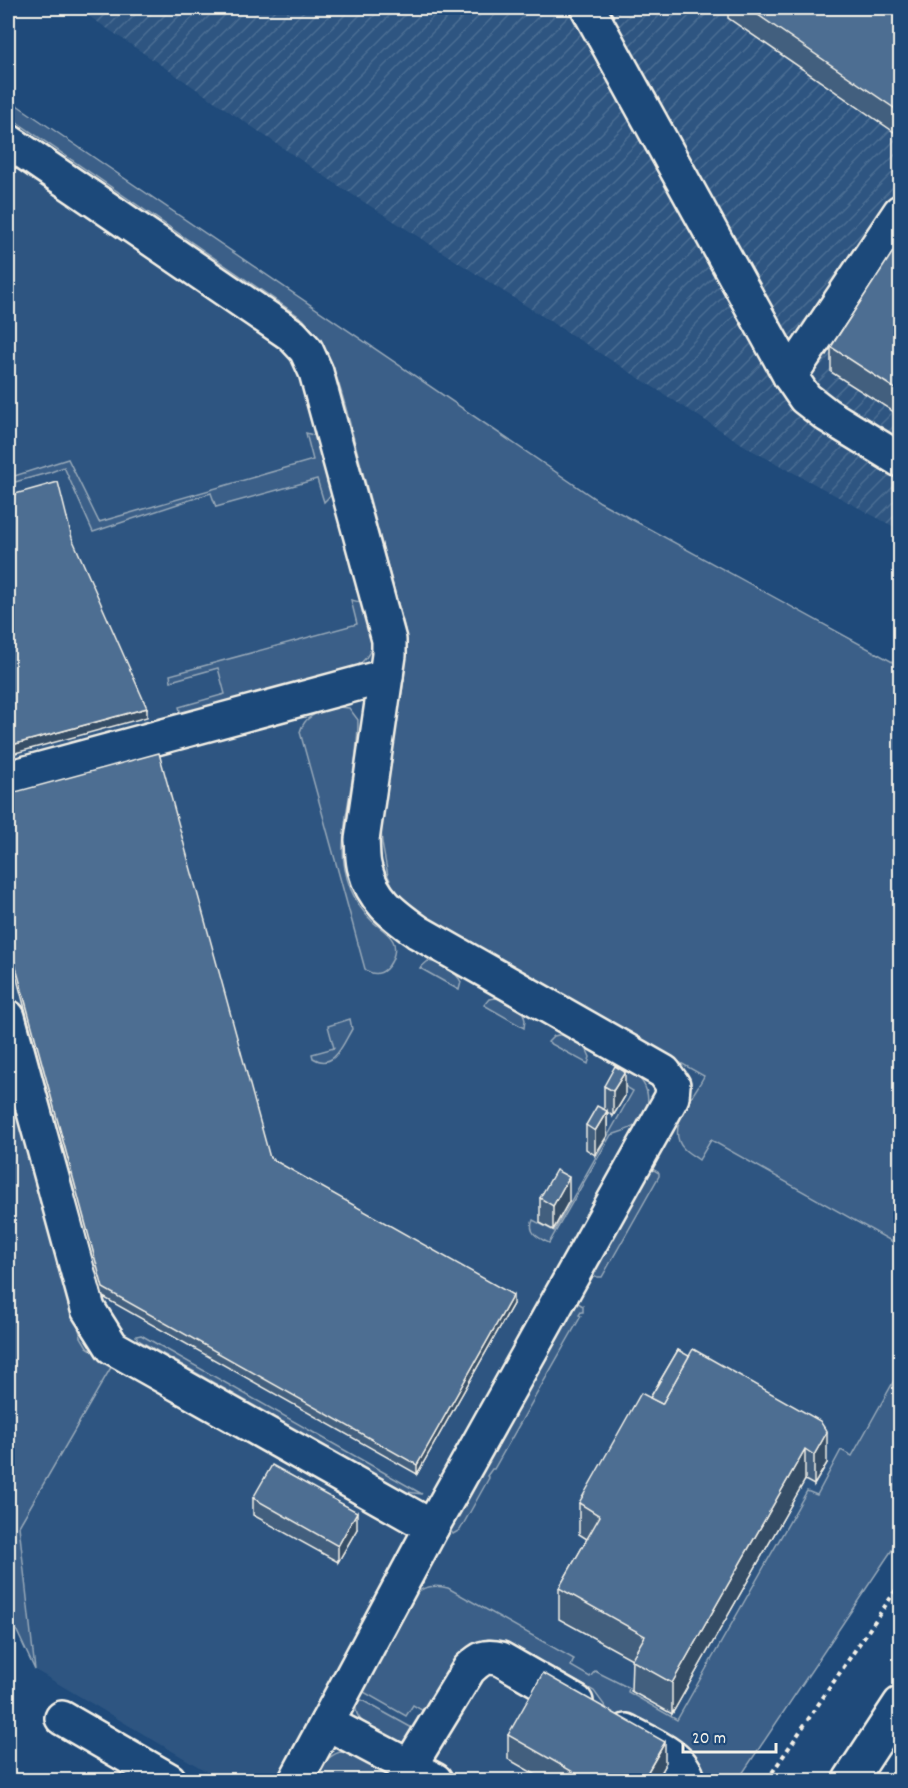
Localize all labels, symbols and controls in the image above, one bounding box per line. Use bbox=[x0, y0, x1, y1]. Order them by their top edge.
scale bar bbox=[683, 1716, 776, 1754]
text: 20 m bbox=[692, 1727, 726, 1752]

